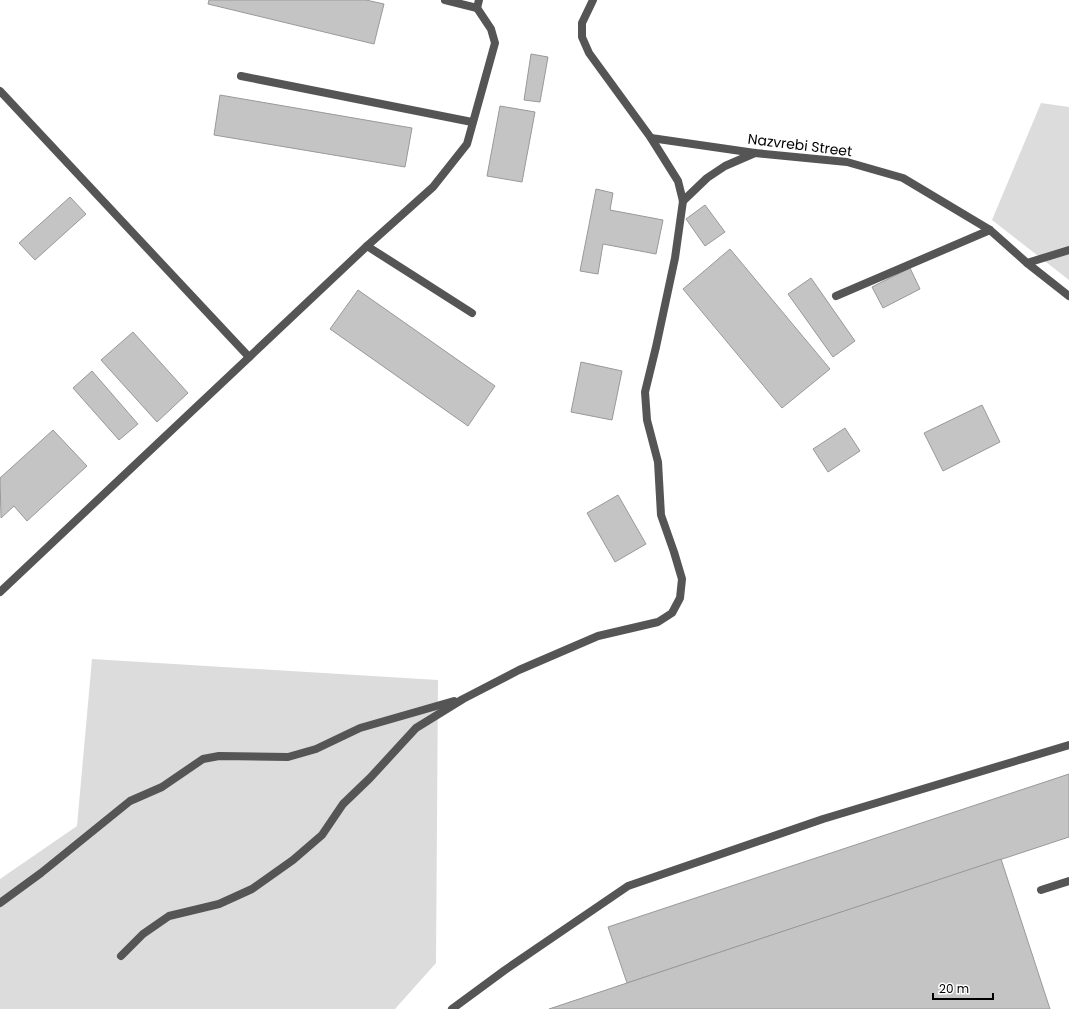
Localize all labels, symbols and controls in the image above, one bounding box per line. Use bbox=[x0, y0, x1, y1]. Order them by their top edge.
street label: Nazvrebi Street bbox=[747, 129, 853, 161]
scale bar bbox=[933, 975, 993, 1001]
text: 20 m bbox=[939, 980, 969, 997]

